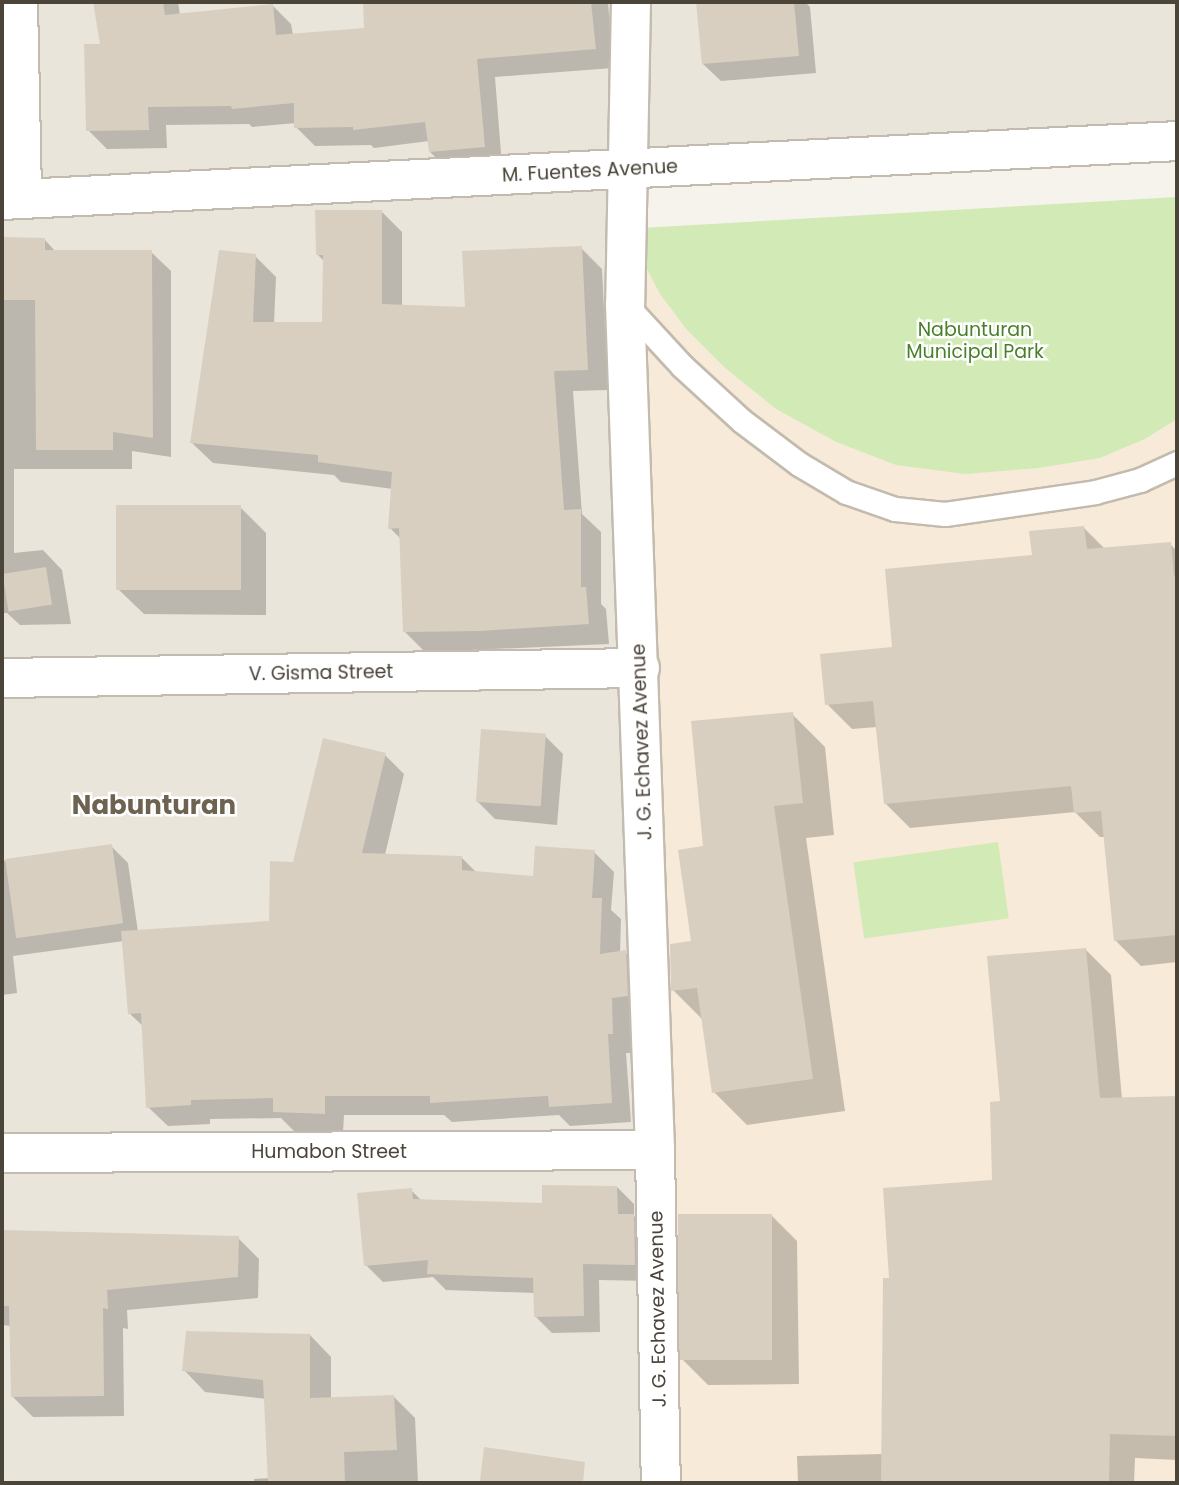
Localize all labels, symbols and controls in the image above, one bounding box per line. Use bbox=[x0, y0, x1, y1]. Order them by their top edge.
street label: M. Fuentes Avenue bbox=[501, 155, 679, 187]
park label: Nabunturan Municipal Park bbox=[906, 319, 1044, 363]
street label: J. G. Echavez Avenue bbox=[627, 643, 657, 841]
street label: V. Gisma Street bbox=[249, 660, 393, 686]
district label: Nabunturan bbox=[72, 790, 236, 822]
street label: Humabon Street bbox=[251, 1141, 407, 1163]
street label: J. G. Echavez Avenue bbox=[645, 1210, 671, 1408]

